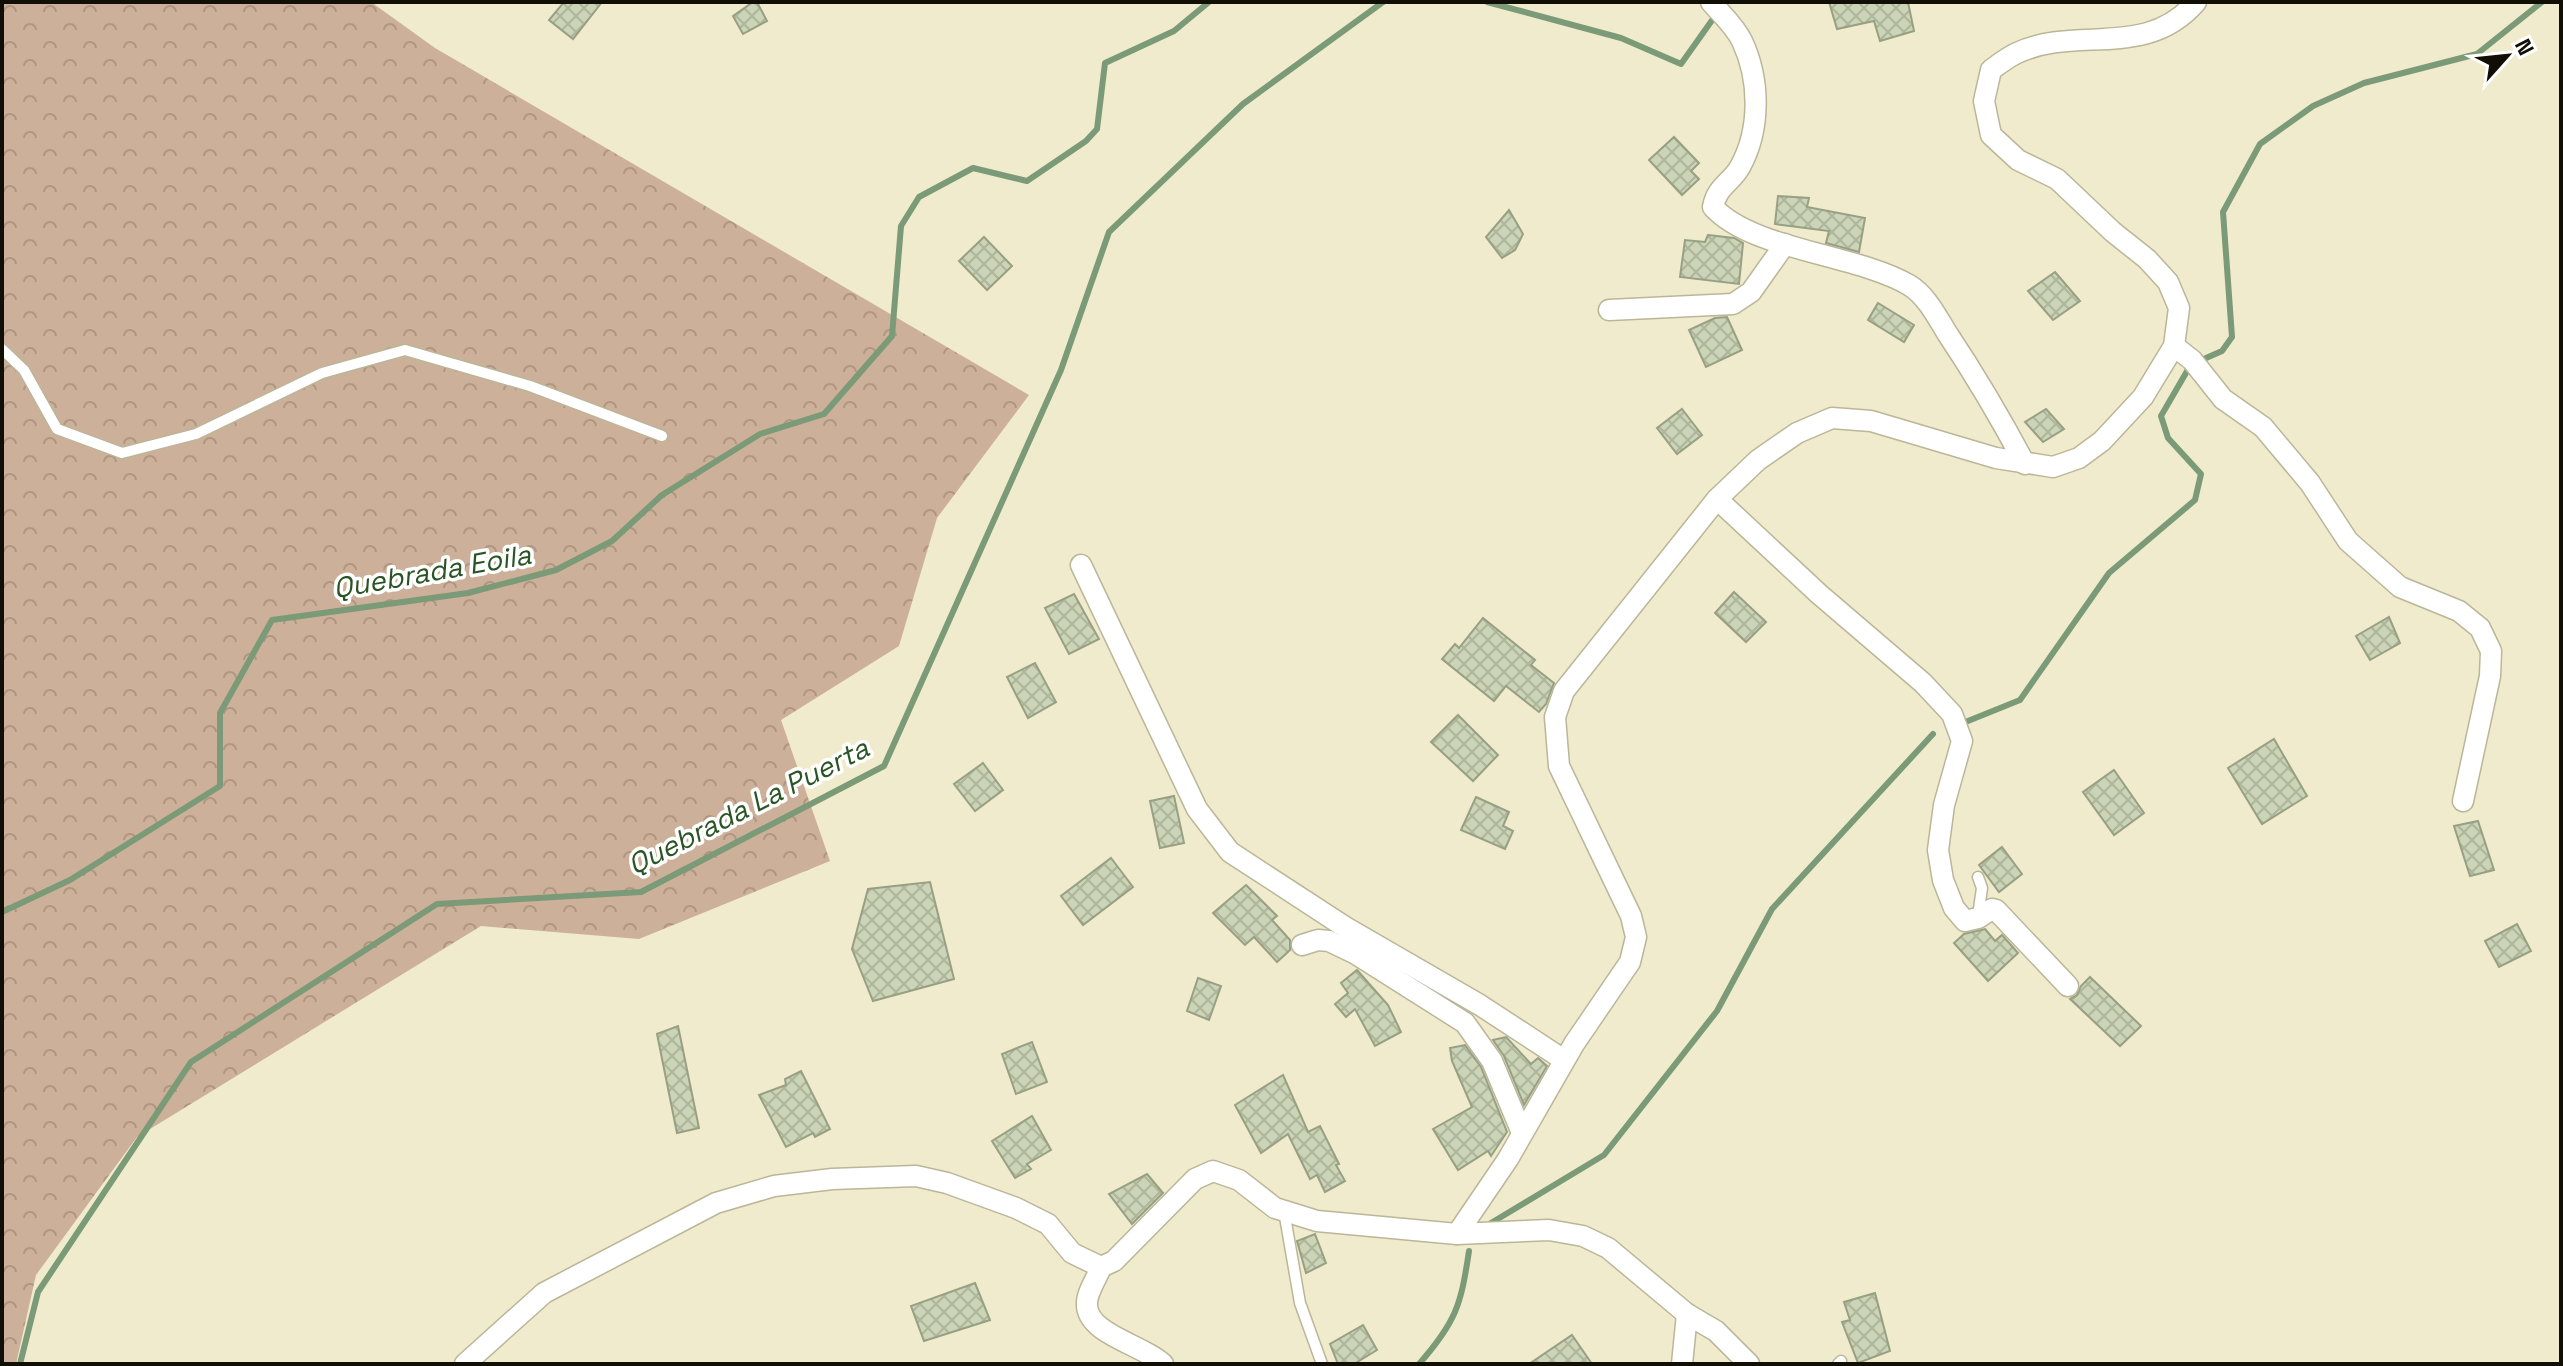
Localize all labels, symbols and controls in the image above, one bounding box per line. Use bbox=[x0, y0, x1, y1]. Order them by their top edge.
north arrow bbox=[2467, 16, 2547, 96]
text: N bbox=[2509, 34, 2541, 60]
water label: Quebrada Eoila bbox=[330, 536, 535, 606]
water label: Quebrada La Puerta bbox=[621, 729, 876, 882]

